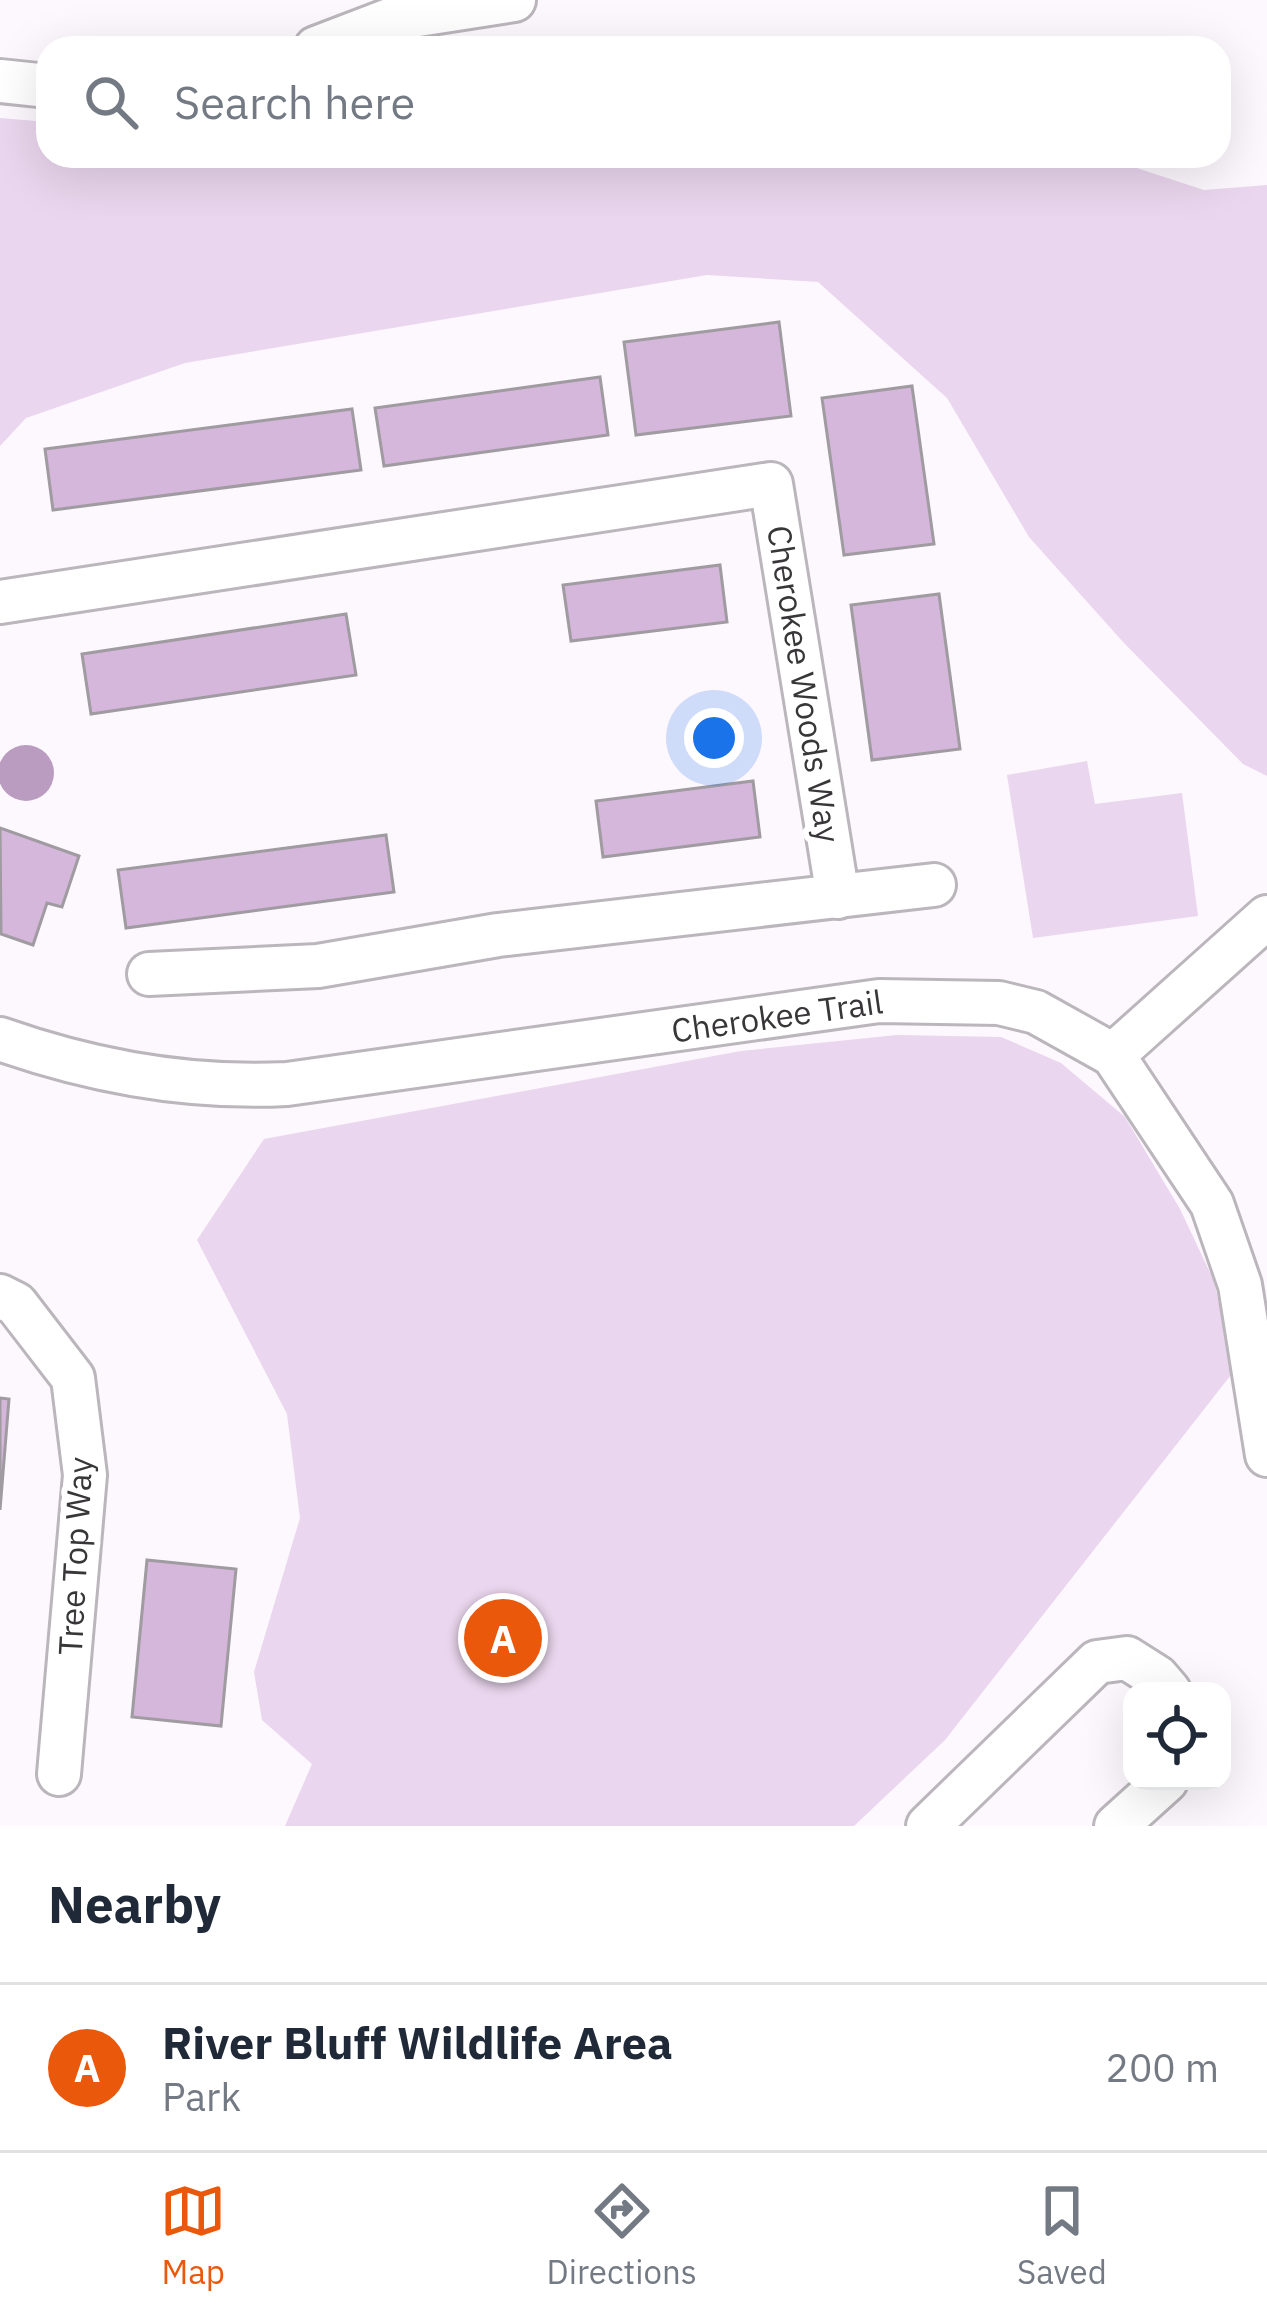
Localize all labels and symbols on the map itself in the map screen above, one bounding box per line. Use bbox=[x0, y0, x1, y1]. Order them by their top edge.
street label: Cherokee Woods Way bbox=[758, 522, 851, 846]
your location bbox=[684, 708, 744, 768]
street label: Cherokee Trail bbox=[669, 979, 885, 1052]
street label: Tree Top Way bbox=[48, 1456, 101, 1656]
pin: A bbox=[464, 1593, 542, 1683]

